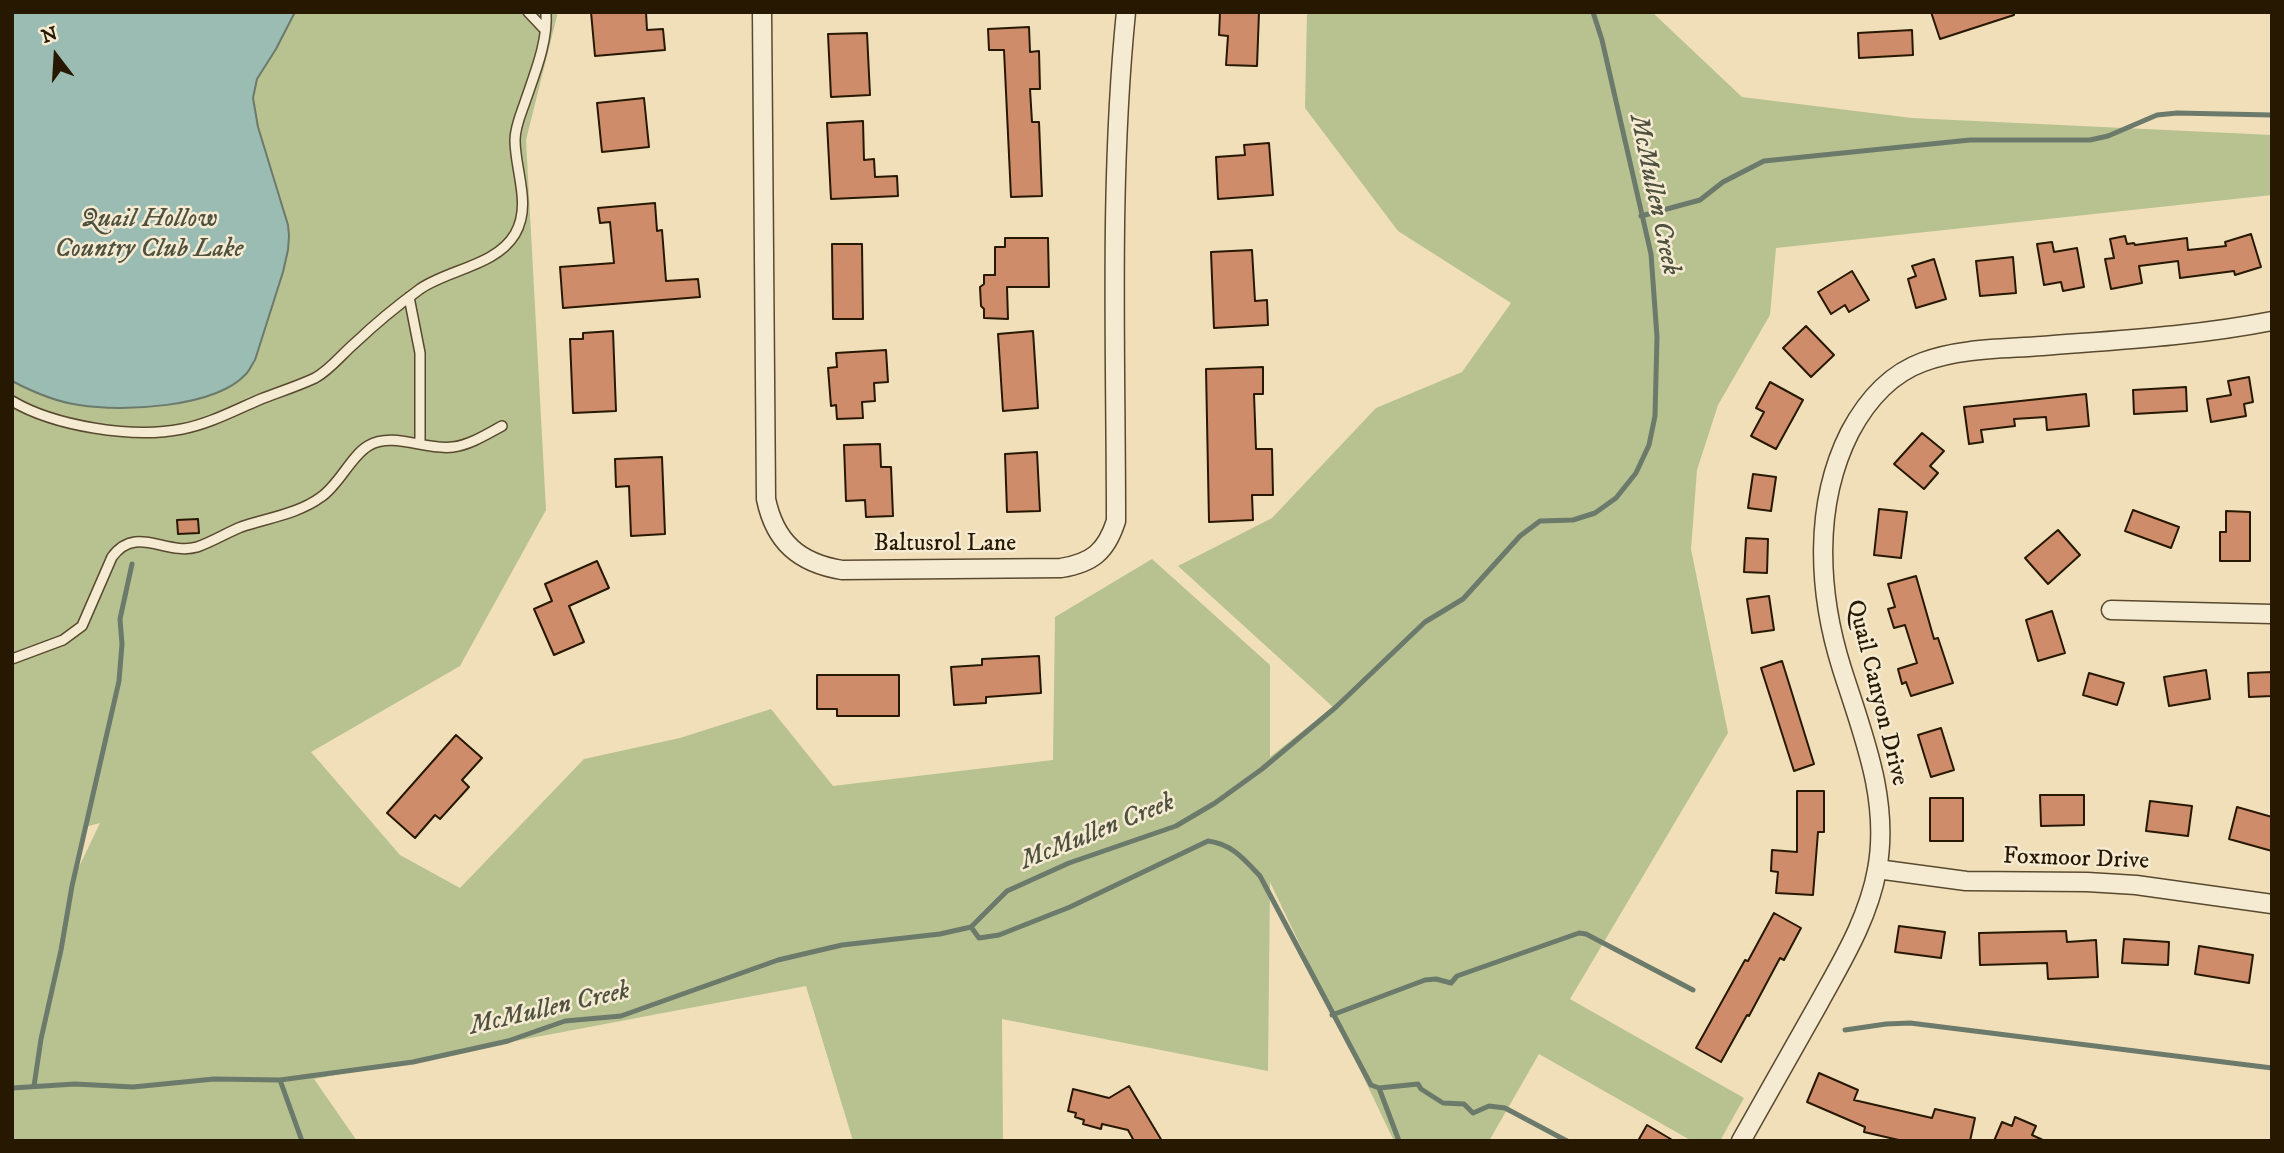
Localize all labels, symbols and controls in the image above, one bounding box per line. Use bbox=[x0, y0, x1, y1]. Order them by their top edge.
north arrow bbox=[21, 21, 91, 91]
text: N bbox=[39, 22, 61, 49]
water label: McMullen Creek bbox=[1621, 112, 1685, 278]
water label: Quail Hollow Country Club Lake bbox=[55, 205, 243, 266]
street label: Baltusrol Lane bbox=[874, 531, 1016, 559]
street label: Quail Canyon Drive bbox=[1839, 597, 1913, 789]
water label: McMullen Creek bbox=[1016, 788, 1180, 878]
street label: Foxmoor Drive bbox=[2002, 843, 2150, 877]
water label: McMullen Creek bbox=[467, 976, 633, 1044]

